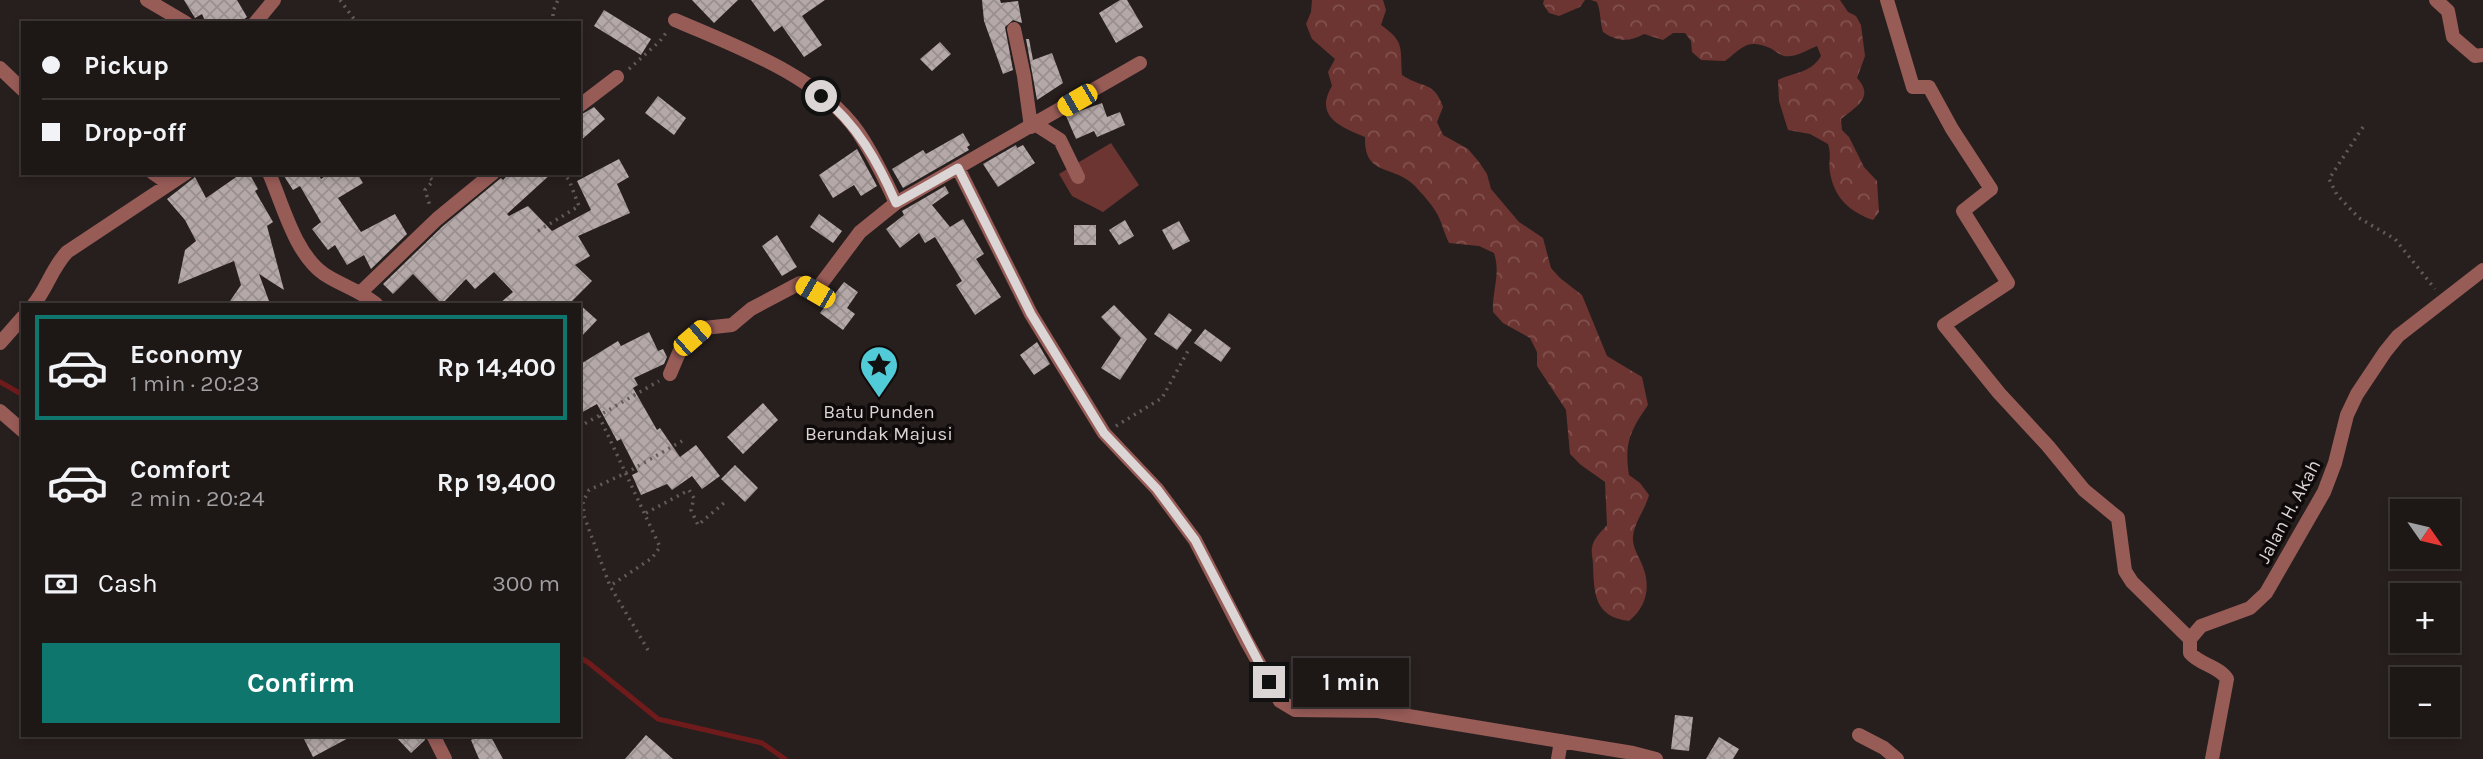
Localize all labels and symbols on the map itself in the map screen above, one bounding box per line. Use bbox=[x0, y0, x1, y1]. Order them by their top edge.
route start bbox=[805, 80, 837, 112]
car bbox=[1054, 80, 1101, 120]
car bbox=[792, 272, 839, 312]
car bbox=[670, 316, 715, 360]
place icon: Batu Punden Berundak Majusi bbox=[858, 344, 900, 399]
place label: Batu Punden Berundak Majusi bbox=[805, 401, 953, 445]
street label: Jalan H. Akah bbox=[2252, 456, 2325, 567]
north arrow bbox=[2390, 499, 2460, 569]
callout: 1 min bbox=[1294, 658, 1409, 706]
route end bbox=[1253, 666, 1285, 698]

